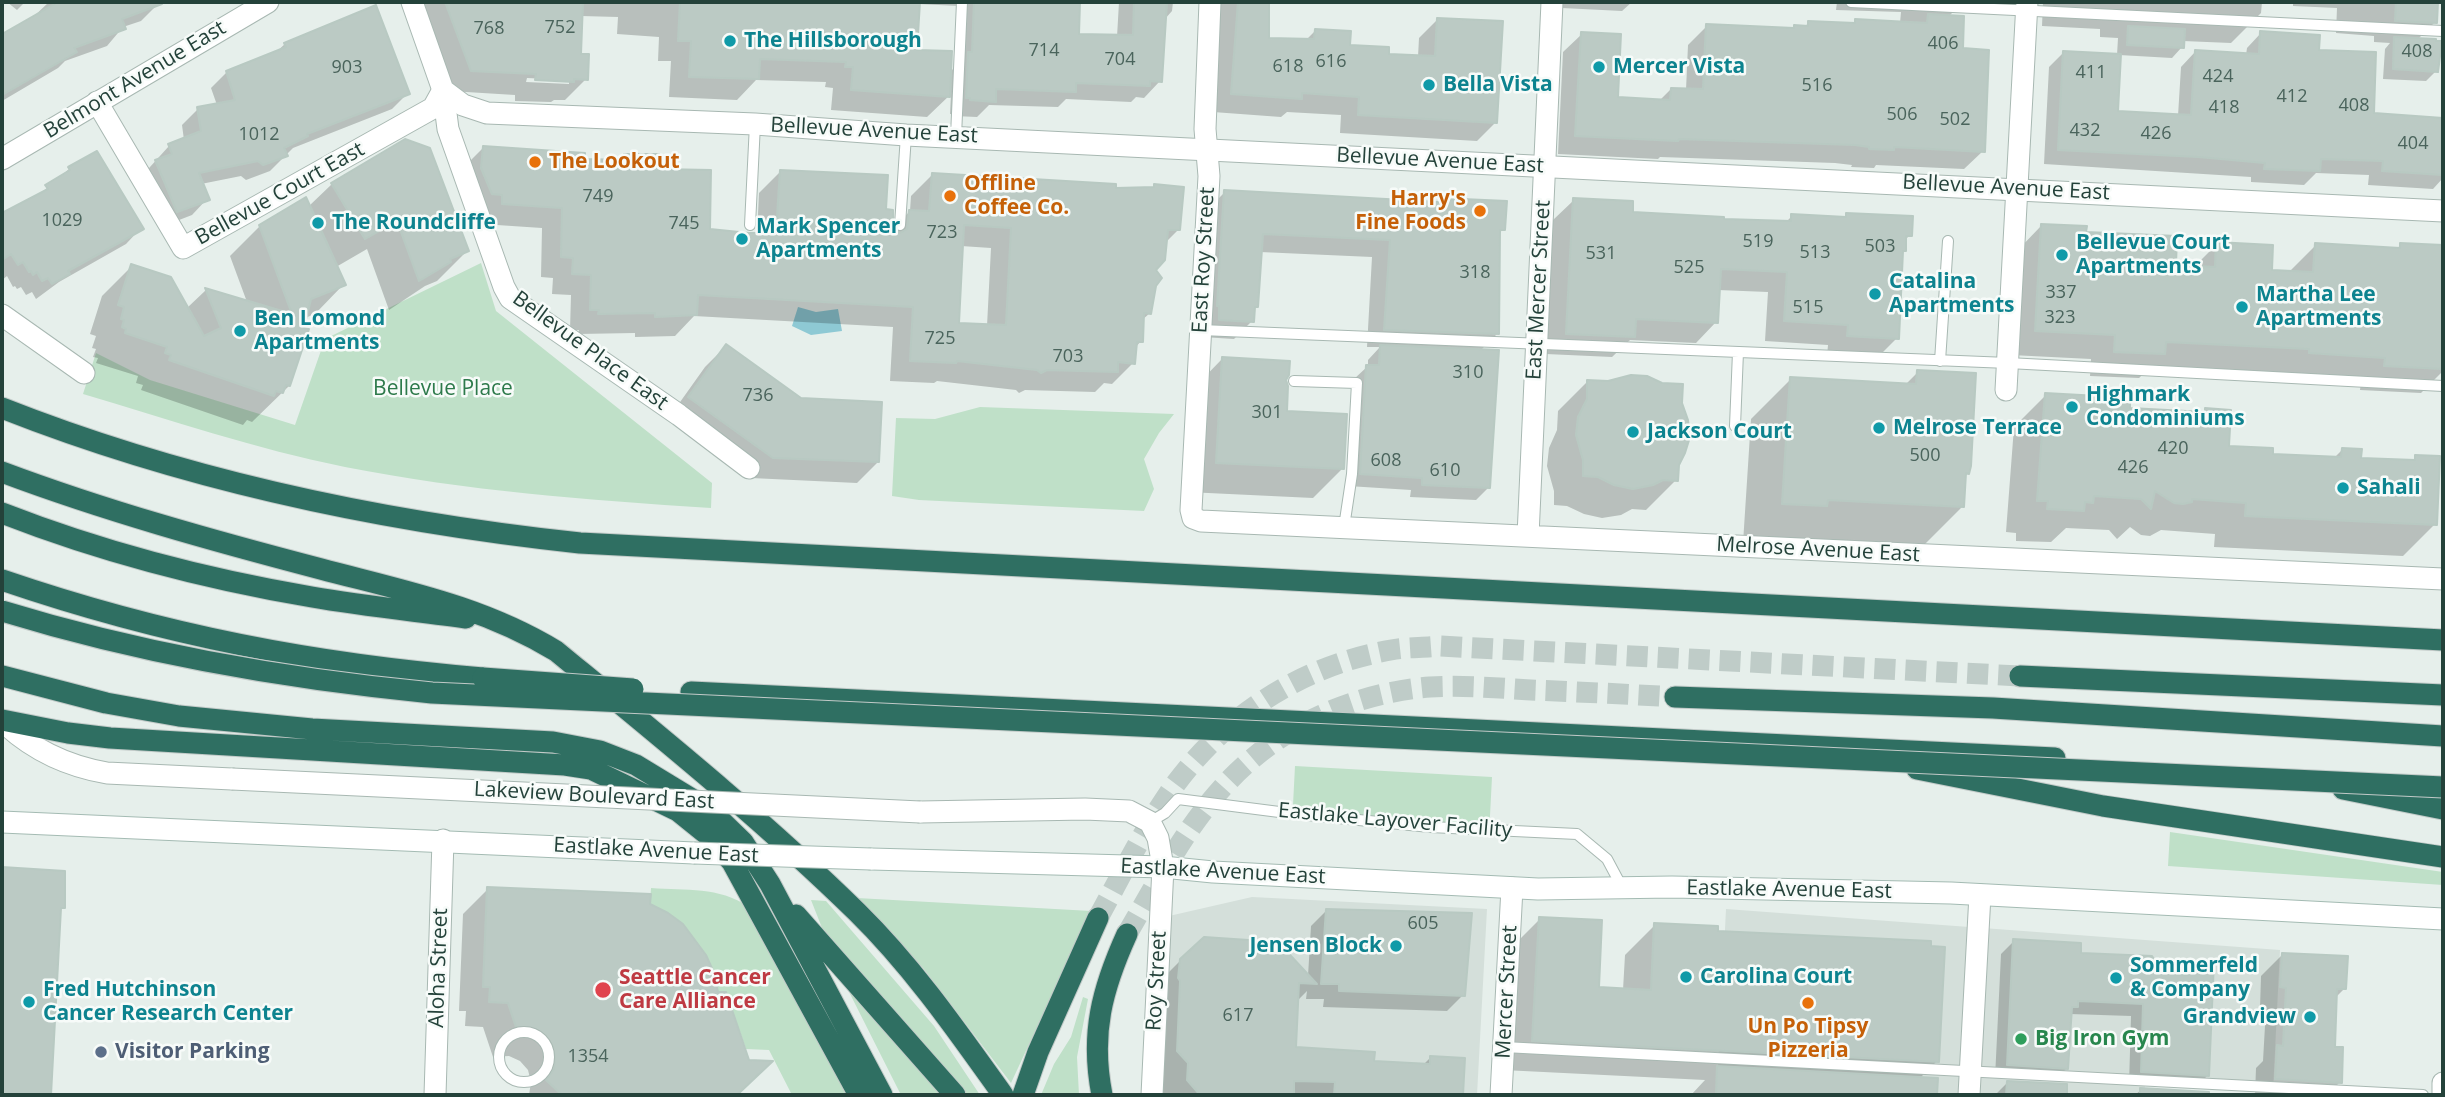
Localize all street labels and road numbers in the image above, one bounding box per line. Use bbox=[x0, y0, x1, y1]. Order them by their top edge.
street label: Belmont Avenue East bbox=[39, 16, 231, 144]
street label: Bellevue Avenue East bbox=[770, 113, 978, 149]
street label: Bellevue Court East bbox=[191, 137, 369, 251]
street label: Bellevue Avenue East bbox=[1336, 143, 1544, 179]
street label: Bellevue Avenue East bbox=[1902, 170, 2110, 206]
street label: East Roy Street bbox=[1188, 186, 1220, 334]
street label: East Mercer Street bbox=[1522, 199, 1556, 381]
street label: Bellevue Place East bbox=[507, 286, 673, 416]
street label: Melrose Avenue East bbox=[1716, 532, 1920, 568]
street label: Lakeview Boulevard East bbox=[473, 777, 715, 815]
street label: Eastlake Layover Facility bbox=[1277, 798, 1513, 844]
street label: Eastlake Avenue East bbox=[553, 833, 759, 869]
street label: Eastlake Avenue East bbox=[1120, 854, 1326, 890]
street label: Eastlake Avenue East bbox=[1686, 876, 1892, 904]
street label: Aloha Street bbox=[424, 908, 454, 1028]
street label: Mercer Street bbox=[1491, 925, 1523, 1059]
street label: Roy Street bbox=[1142, 930, 1172, 1032]

